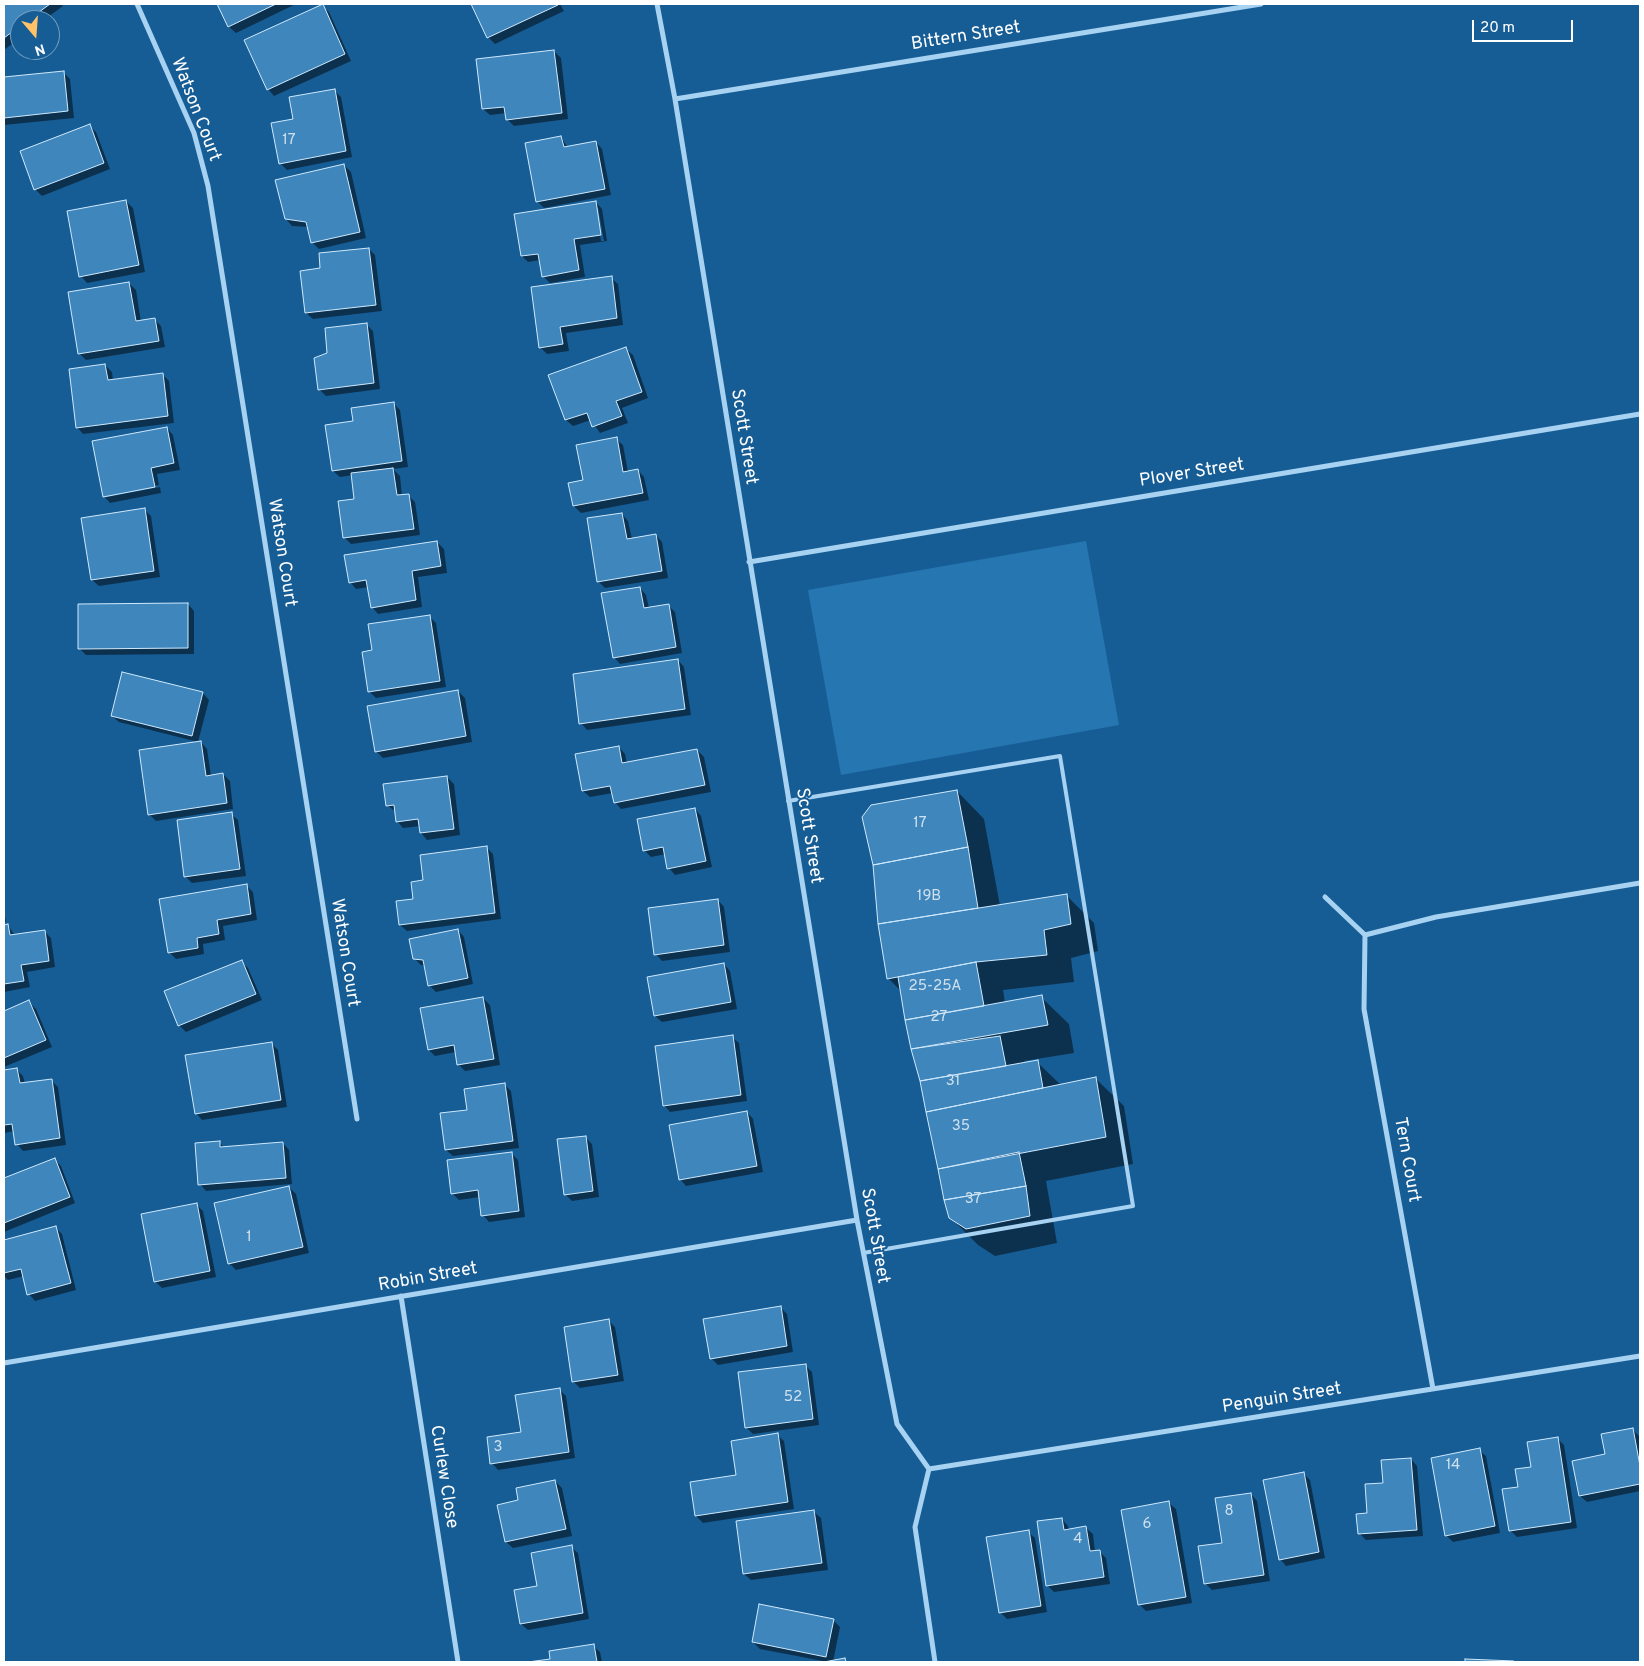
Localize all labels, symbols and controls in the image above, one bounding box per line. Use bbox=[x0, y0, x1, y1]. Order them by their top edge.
north arrow bbox=[10, 10, 60, 60]
scale bar bbox=[1474, 10, 1575, 42]
street label: Bittern Street bbox=[910, 18, 1022, 56]
text: 20 m bbox=[1480, 19, 1515, 38]
text: N bbox=[32, 39, 47, 58]
street label: Watson Court bbox=[165, 55, 225, 165]
house number: 17 bbox=[282, 132, 296, 150]
street label: Scott Street bbox=[725, 388, 761, 486]
street label: Plover Street bbox=[1138, 455, 1246, 493]
street label: Watson Court bbox=[262, 497, 300, 609]
street label: Scott Street bbox=[790, 787, 826, 885]
house number: 17 bbox=[913, 815, 927, 833]
house number: 19B bbox=[917, 888, 941, 906]
street label: Watson Court bbox=[325, 897, 363, 1009]
house number: 25-25A bbox=[909, 978, 961, 996]
house number: 27 bbox=[931, 1009, 947, 1027]
house number: 31 bbox=[946, 1073, 960, 1091]
street label: Tern Court bbox=[1388, 1116, 1424, 1204]
house number: 35 bbox=[952, 1118, 970, 1136]
street label: Scott Street bbox=[855, 1187, 893, 1285]
house number: 37 bbox=[965, 1191, 981, 1209]
house number: 1 bbox=[246, 1229, 252, 1247]
street label: Robin Street bbox=[377, 1259, 479, 1297]
street label: Penguin Street bbox=[1221, 1379, 1343, 1419]
house number: 52 bbox=[784, 1389, 802, 1407]
street label: Curlew Close bbox=[424, 1424, 462, 1530]
house number: 3 bbox=[493, 1439, 503, 1457]
house number: 14 bbox=[1446, 1457, 1460, 1475]
house number: 8 bbox=[1224, 1503, 1234, 1521]
house number: 6 bbox=[1143, 1516, 1151, 1534]
house number: 4 bbox=[1073, 1531, 1083, 1549]

